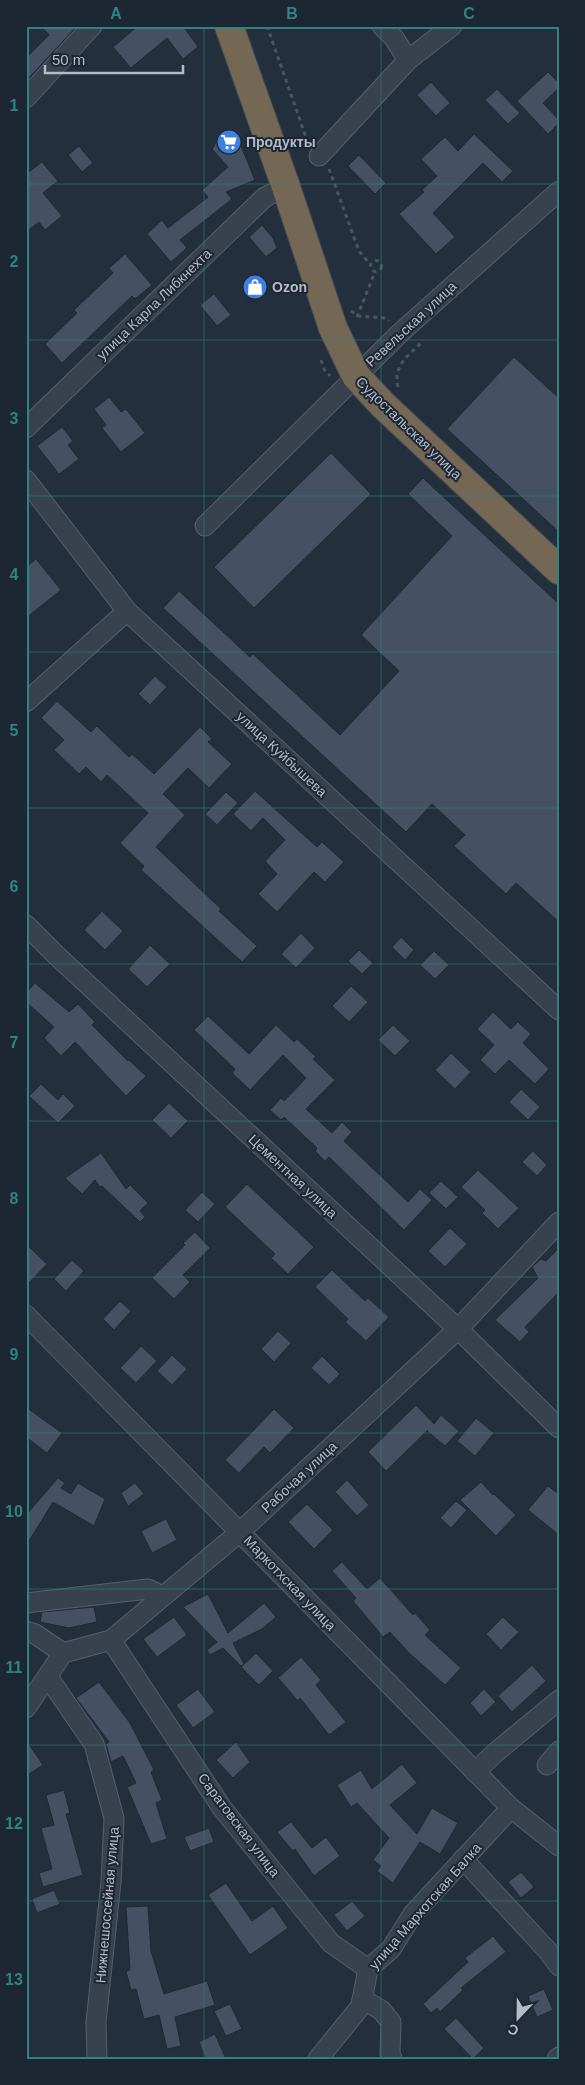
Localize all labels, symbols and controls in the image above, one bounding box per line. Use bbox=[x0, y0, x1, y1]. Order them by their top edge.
text: A bbox=[110, 5, 122, 22]
text: B bbox=[286, 5, 298, 22]
text: C bbox=[463, 5, 475, 22]
scale bar bbox=[45, 42, 182, 74]
text: 50 m bbox=[52, 51, 85, 68]
text: 1 bbox=[10, 97, 19, 114]
supermarket icon: Продукты bbox=[216, 129, 242, 155]
place label: Продукты bbox=[246, 134, 316, 150]
street label: улица Карла Либкнехта bbox=[94, 245, 215, 363]
text: 2 bbox=[10, 253, 19, 270]
shop icon: Ozon bbox=[242, 274, 268, 300]
street label: Ревельская улица bbox=[362, 278, 460, 370]
place label: Ozon bbox=[272, 279, 307, 295]
street label: Судостальская улица bbox=[353, 374, 465, 483]
text: 3 bbox=[10, 410, 19, 427]
text: 4 bbox=[10, 566, 19, 583]
street label: улица Куйбышева bbox=[234, 708, 331, 800]
text: 5 bbox=[10, 722, 19, 739]
text: 6 bbox=[10, 878, 19, 895]
text: 7 bbox=[10, 1034, 19, 1051]
street label: Цементная улица bbox=[245, 1131, 341, 1221]
text: 8 bbox=[10, 1190, 19, 1207]
text: 9 bbox=[10, 1346, 19, 1363]
street label: Рабочая улица bbox=[258, 1438, 340, 1516]
text: 10 bbox=[5, 1503, 23, 1520]
street label: Маркотхская улица bbox=[241, 1532, 340, 1634]
text: 11 bbox=[6, 1659, 23, 1676]
street label: Саратовская улица bbox=[195, 1770, 283, 1880]
text: 12 bbox=[5, 1815, 23, 1832]
street label: Нижнешоссейная улица bbox=[92, 1826, 122, 1984]
street label: улица Мархотская Балка bbox=[366, 1839, 484, 1972]
text: 13 bbox=[5, 1971, 23, 1988]
north arrow bbox=[492, 1992, 542, 2042]
text: С bbox=[505, 2021, 521, 2039]

